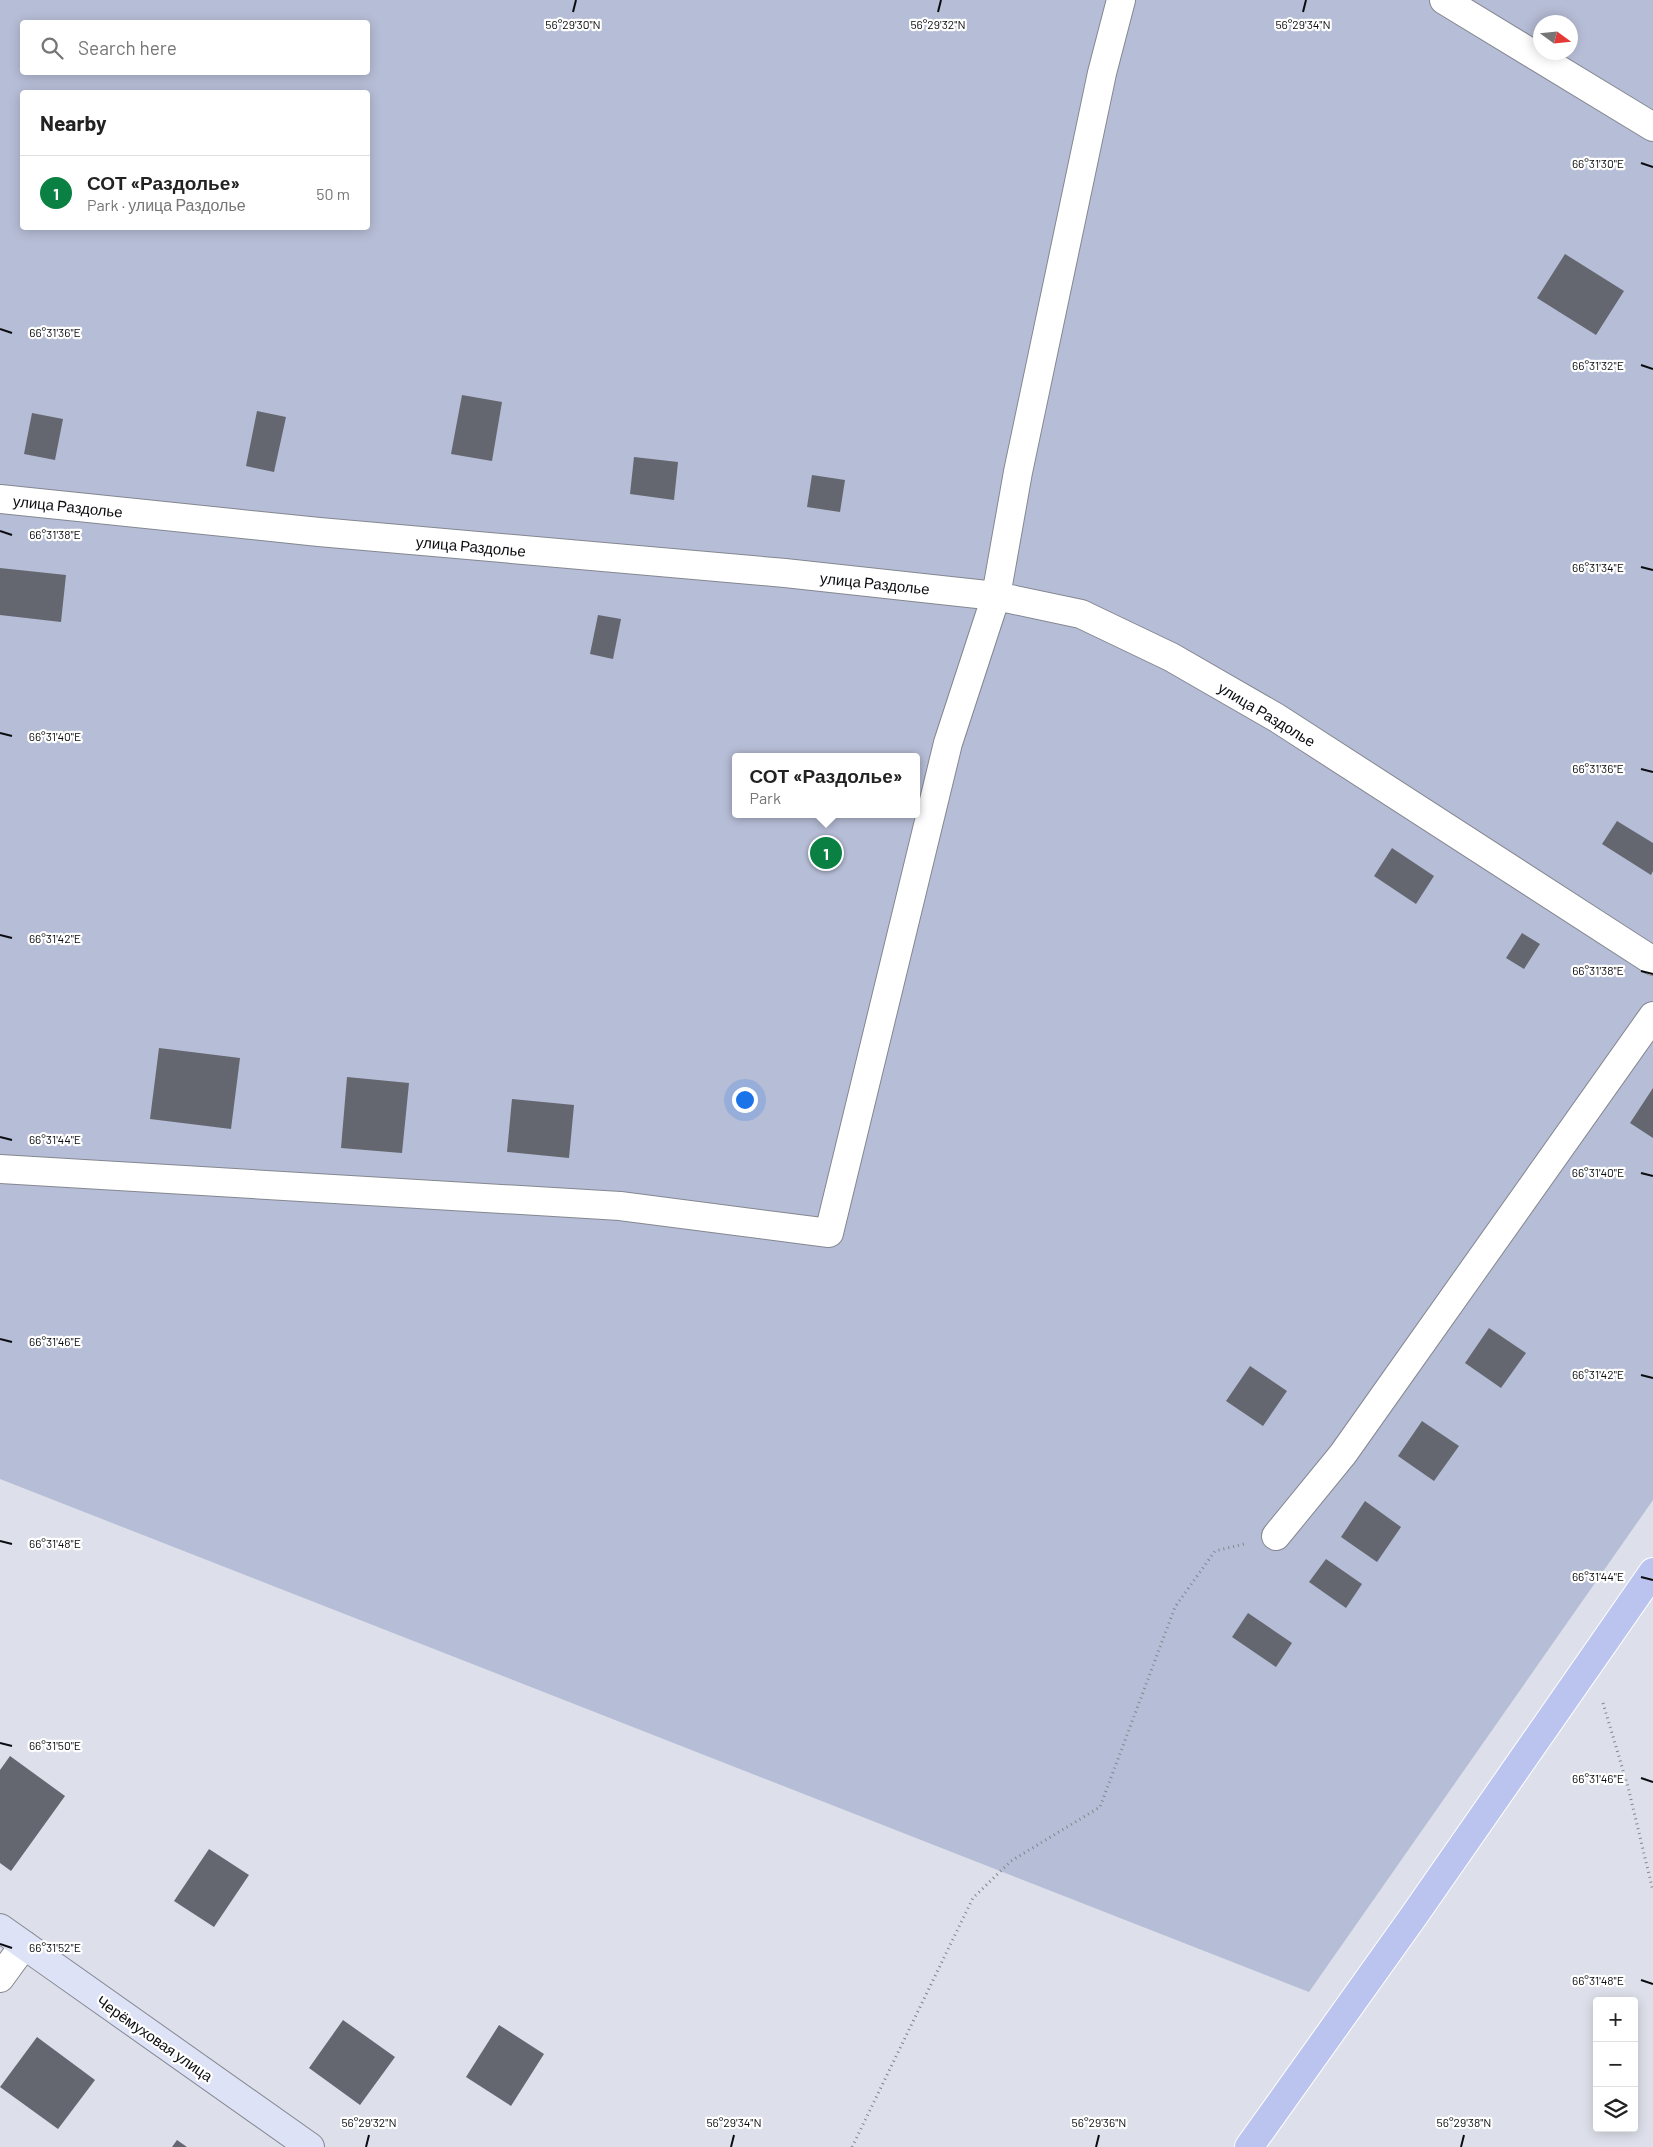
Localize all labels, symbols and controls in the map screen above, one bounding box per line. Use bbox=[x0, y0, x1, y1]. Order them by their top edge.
north arrow bbox=[1533, 15, 1578, 60]
text: 56°29'30"N bbox=[545, 17, 601, 31]
text: 56°29'32"N bbox=[910, 17, 966, 31]
text: 56°29'34"N bbox=[1275, 17, 1331, 31]
search box bbox=[20, 20, 370, 75]
icon: search bbox=[38, 34, 66, 62]
text: Search here bbox=[78, 36, 177, 59]
text: Nearby bbox=[40, 110, 106, 135]
text: 66°31'30"E bbox=[1572, 156, 1624, 170]
text: СОТ «Раздолье» bbox=[87, 171, 240, 194]
text: 1 bbox=[53, 184, 59, 203]
text: 50 m bbox=[316, 184, 350, 203]
text: Park · улица Раздолье bbox=[87, 195, 246, 214]
text: 66°31'36"E bbox=[29, 325, 81, 339]
text: 66°31'32"E bbox=[1572, 358, 1624, 372]
street label: улица Раздолье bbox=[12, 491, 124, 521]
text: 66°31'38"E bbox=[29, 527, 81, 541]
street label: улица Раздолье bbox=[415, 532, 527, 560]
text: 66°31'34"E bbox=[1572, 560, 1624, 574]
street label: улица Раздолье bbox=[819, 568, 931, 598]
street label: улица Раздолье bbox=[1215, 678, 1319, 750]
text: 66°31'40"E bbox=[29, 729, 81, 743]
popup bbox=[732, 753, 920, 818]
text: 66°31'36"E bbox=[1572, 761, 1624, 775]
text: СОТ «Раздолье» bbox=[750, 764, 902, 787]
text: Park bbox=[750, 788, 781, 807]
pin: 1 bbox=[810, 834, 842, 872]
text: 66°31'42"E bbox=[29, 931, 81, 945]
text: 66°31'38"E bbox=[1572, 963, 1624, 977]
your location bbox=[732, 1087, 758, 1113]
text: 66°31'44"E bbox=[29, 1132, 81, 1146]
text: 66°31'40"E bbox=[1572, 1165, 1624, 1179]
text: 66°31'46"E bbox=[29, 1334, 81, 1348]
text: 66°31'42"E bbox=[1572, 1367, 1624, 1381]
text: 66°31'48"E bbox=[29, 1536, 81, 1550]
text: 66°31'44"E bbox=[1572, 1569, 1624, 1583]
text: 66°31'50"E bbox=[29, 1738, 81, 1752]
text: 66°31'46"E bbox=[1572, 1771, 1624, 1785]
text: 66°31'52"E bbox=[29, 1940, 81, 1954]
text: 66°31'48"E bbox=[1572, 1973, 1624, 1987]
street label: Черёмуховая улица bbox=[94, 1991, 217, 2085]
map controls bbox=[1593, 1997, 1638, 2132]
button: + bbox=[1593, 1997, 1638, 2042]
button: − bbox=[1593, 2042, 1638, 2087]
button: layers bbox=[1593, 2087, 1638, 2132]
text: 56°29'32"N bbox=[341, 2115, 397, 2129]
text: 56°29'34"N bbox=[706, 2115, 762, 2129]
text: 56°29'36"N bbox=[1072, 2115, 1126, 2129]
text: 56°29'38"N bbox=[1437, 2115, 1491, 2129]

